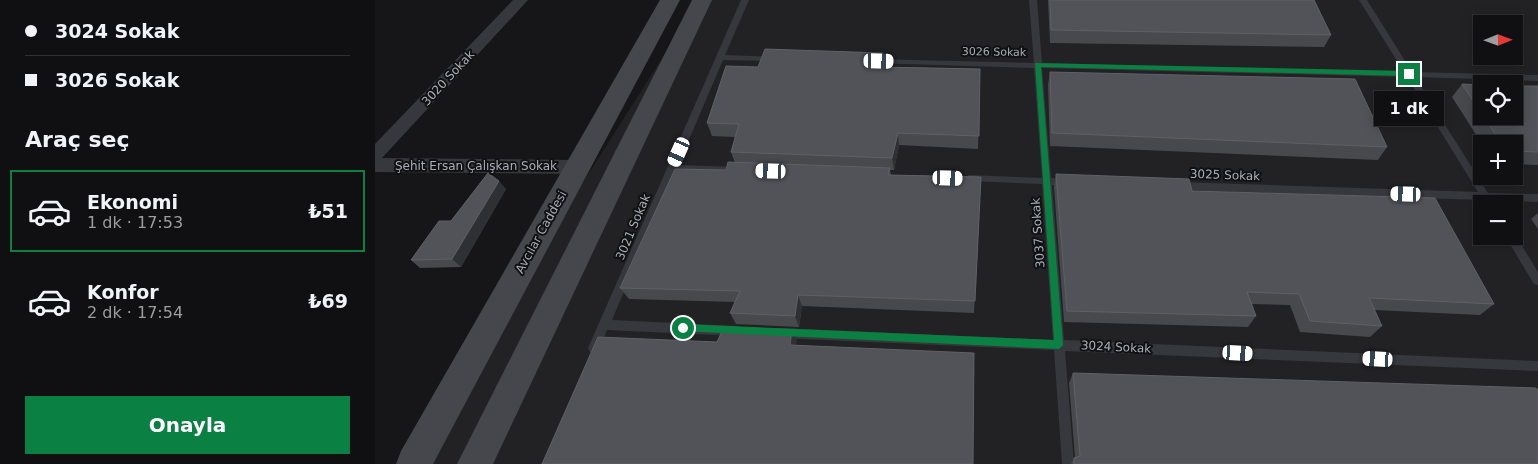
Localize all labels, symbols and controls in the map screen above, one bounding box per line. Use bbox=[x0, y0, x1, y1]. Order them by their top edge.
north arrow bbox=[1473, 15, 1523, 65]
map controls bbox=[1473, 15, 1523, 245]
text: 3024 Sokak bbox=[55, 20, 179, 42]
street label: 3026 Sokak bbox=[962, 45, 1027, 59]
street label: 3020 Sokak bbox=[419, 47, 477, 109]
car bbox=[863, 53, 894, 69]
route end bbox=[1398, 63, 1420, 85]
text: 3026 Sokak bbox=[55, 69, 179, 91]
button: locate bbox=[1473, 75, 1523, 125]
callout: 1 dk bbox=[1374, 92, 1444, 126]
text: 1 dk bbox=[1390, 99, 1428, 118]
text: Araç seç bbox=[25, 127, 129, 152]
car bbox=[666, 135, 691, 169]
button: + bbox=[1473, 135, 1523, 185]
street label: Şehit Ersan Çalışkan Sokak bbox=[395, 159, 557, 173]
car bbox=[755, 163, 786, 179]
street label: 3025 Sokak bbox=[1190, 167, 1260, 183]
car bbox=[932, 170, 963, 186]
car bbox=[1390, 186, 1421, 202]
street label: Avcılar Caddesi bbox=[513, 188, 569, 276]
icon: car bbox=[27, 189, 72, 234]
text: Ekonomi bbox=[87, 191, 178, 213]
street label: 3021 Sokak bbox=[613, 192, 653, 262]
button: − bbox=[1473, 195, 1523, 245]
street label: 3037 Sokak bbox=[1029, 197, 1047, 269]
text: ₺51 bbox=[308, 200, 348, 222]
text: 1 dk · 17:53 bbox=[87, 213, 183, 232]
icon: car bbox=[27, 279, 72, 324]
text: Konfor bbox=[87, 281, 159, 303]
text: ₺69 bbox=[308, 290, 348, 312]
text: 2 dk · 17:54 bbox=[87, 303, 183, 322]
route start bbox=[672, 317, 694, 339]
street label: 3024 Sokak bbox=[1081, 338, 1152, 356]
car bbox=[1222, 345, 1253, 361]
car bbox=[1362, 351, 1393, 367]
button: Onayla bbox=[25, 396, 350, 454]

